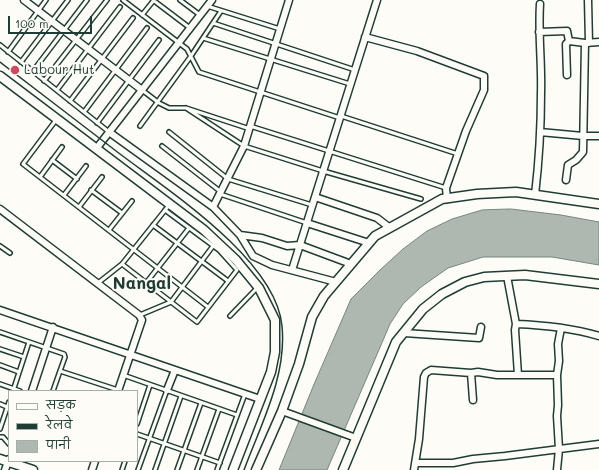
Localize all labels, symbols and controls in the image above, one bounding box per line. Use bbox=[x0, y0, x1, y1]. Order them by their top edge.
scale bar bbox=[10, 8, 94, 34]
text: 100 m bbox=[15, 15, 49, 31]
place label: Labour Hut bbox=[24, 62, 95, 78]
marker: Labour Hut bbox=[9, 64, 21, 76]
district label: Nangal bbox=[113, 274, 171, 294]
legend bbox=[8, 390, 138, 462]
text: सड़क bbox=[46, 396, 76, 412]
text: रेलवे bbox=[46, 416, 72, 432]
text: पानी bbox=[46, 436, 71, 452]

